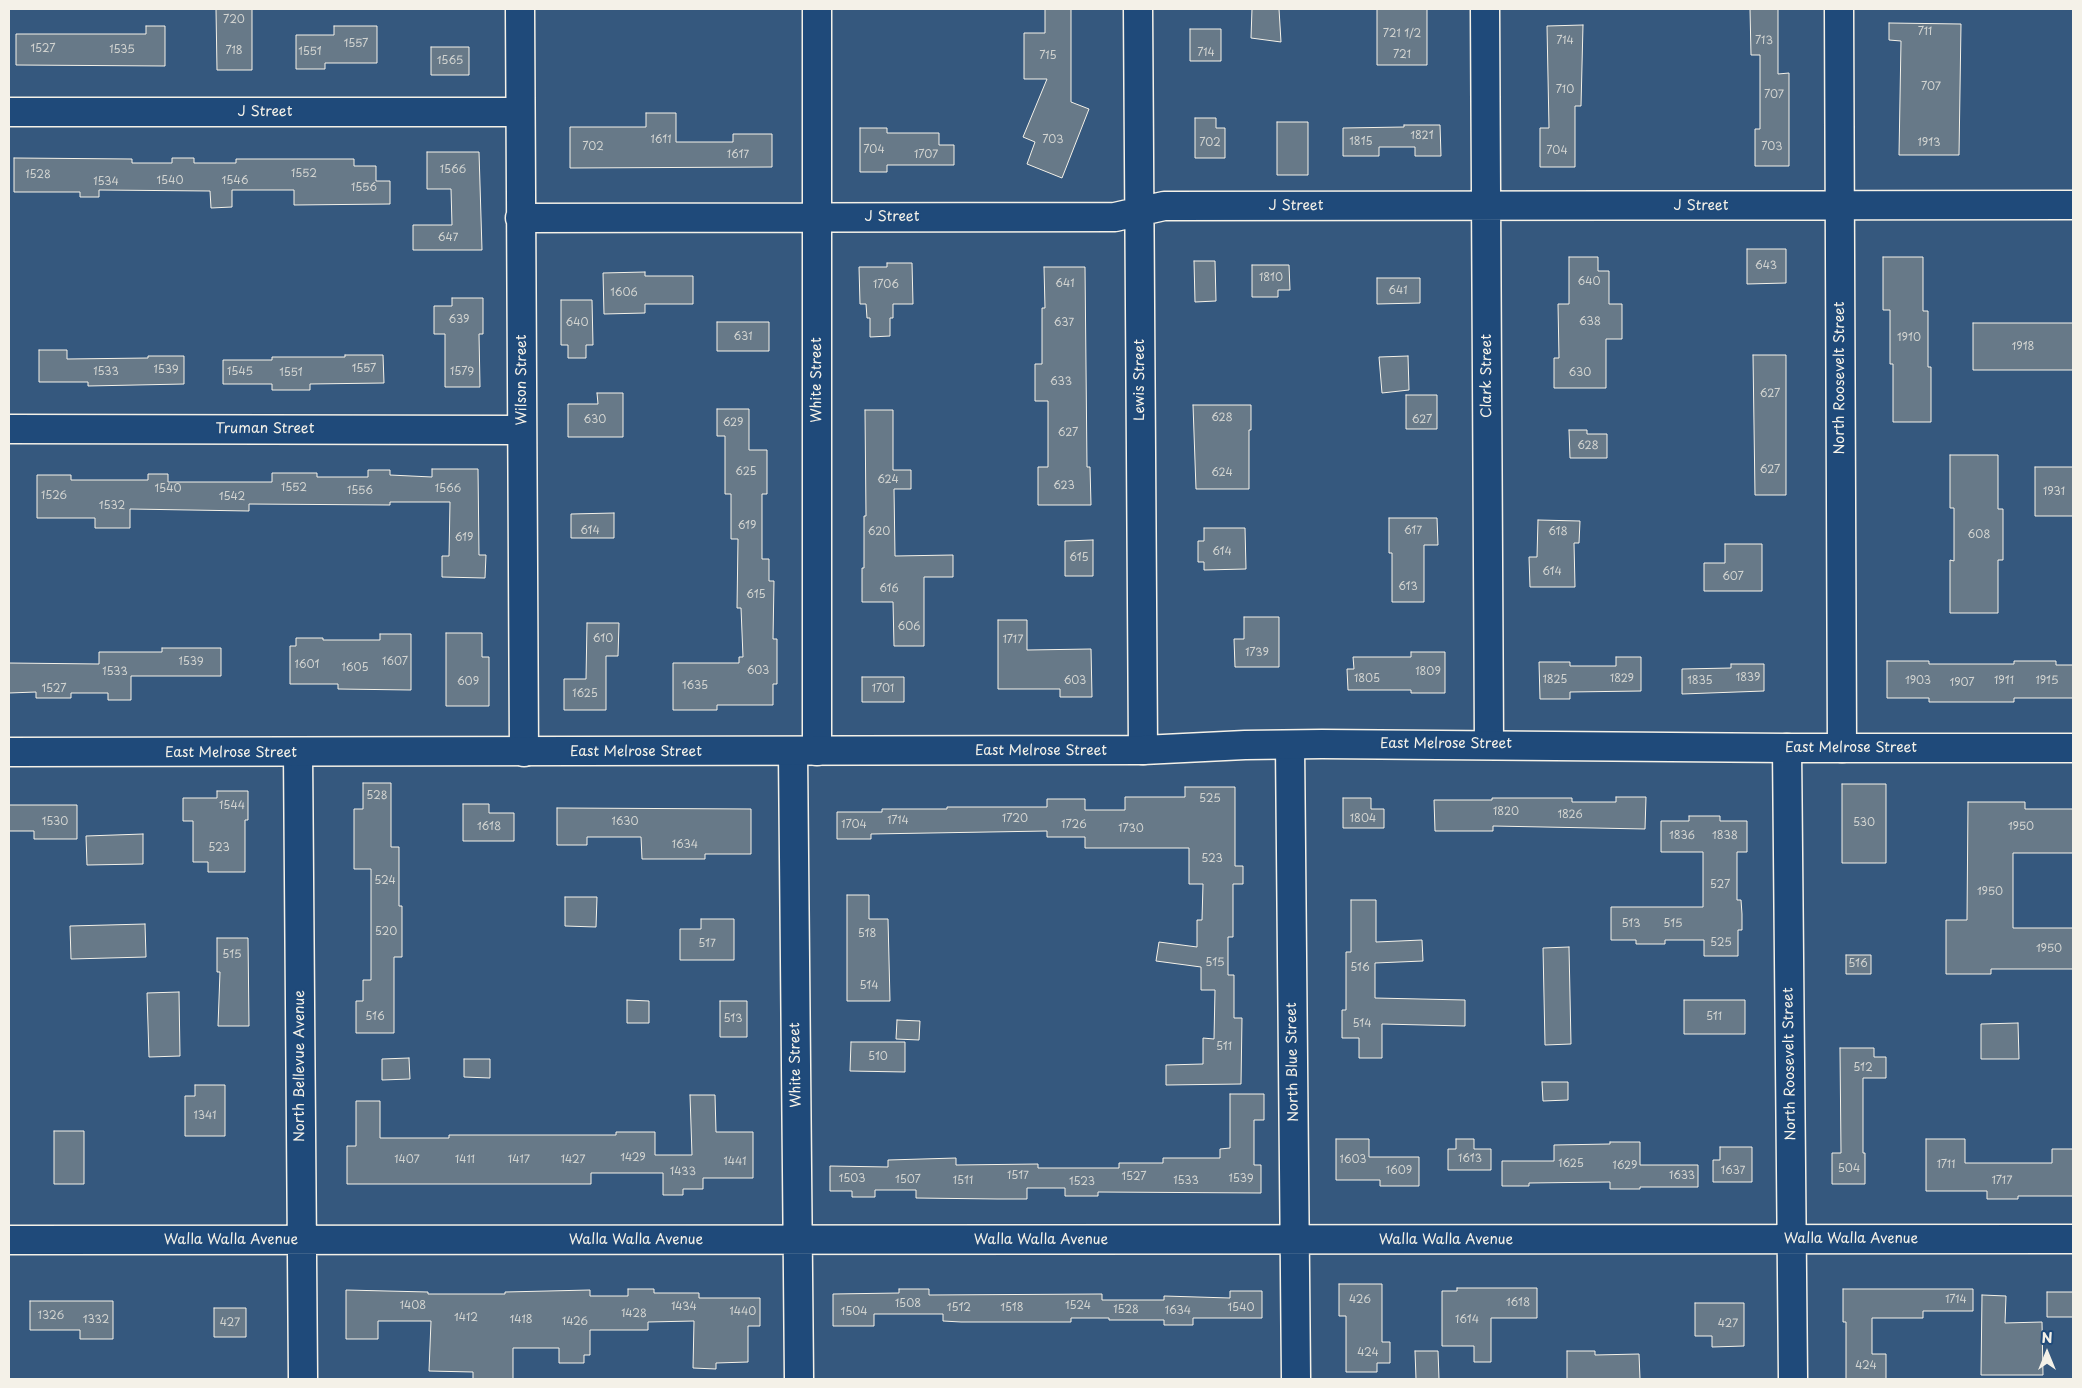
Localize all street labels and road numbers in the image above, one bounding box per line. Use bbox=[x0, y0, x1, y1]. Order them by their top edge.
street label: J Street bbox=[238, 104, 292, 120]
street label: J Street bbox=[1269, 198, 1323, 214]
street label: J Street bbox=[1674, 198, 1728, 214]
street label: J Street bbox=[865, 209, 919, 225]
street label: North Roosevelt Street bbox=[1832, 301, 1848, 455]
street label: Wilson Street bbox=[514, 334, 530, 426]
street label: Clark Street bbox=[1479, 334, 1495, 418]
street label: White Street bbox=[809, 337, 825, 423]
street label: Lewis Street bbox=[1132, 339, 1148, 421]
street label: Truman Street bbox=[216, 421, 314, 437]
street label: East Melrose Street bbox=[1380, 736, 1512, 752]
street label: East Melrose Street bbox=[1785, 740, 1917, 756]
street label: East Melrose Street bbox=[975, 743, 1107, 759]
street label: East Melrose Street bbox=[570, 744, 702, 760]
street label: East Melrose Street bbox=[165, 745, 297, 761]
street label: North Roosevelt Street bbox=[1780, 987, 1800, 1141]
street label: North Bellevue Avenue bbox=[292, 990, 308, 1142]
street label: North Blue Street bbox=[1284, 1002, 1302, 1122]
street label: White Street bbox=[787, 1022, 805, 1108]
street label: Walla Walla Avenue bbox=[1784, 1231, 1918, 1247]
street label: Walla Walla Avenue bbox=[164, 1232, 298, 1248]
street label: Walla Walla Avenue bbox=[569, 1232, 703, 1248]
street label: Walla Walla Avenue bbox=[974, 1232, 1108, 1248]
street label: Walla Walla Avenue bbox=[1379, 1232, 1513, 1248]

